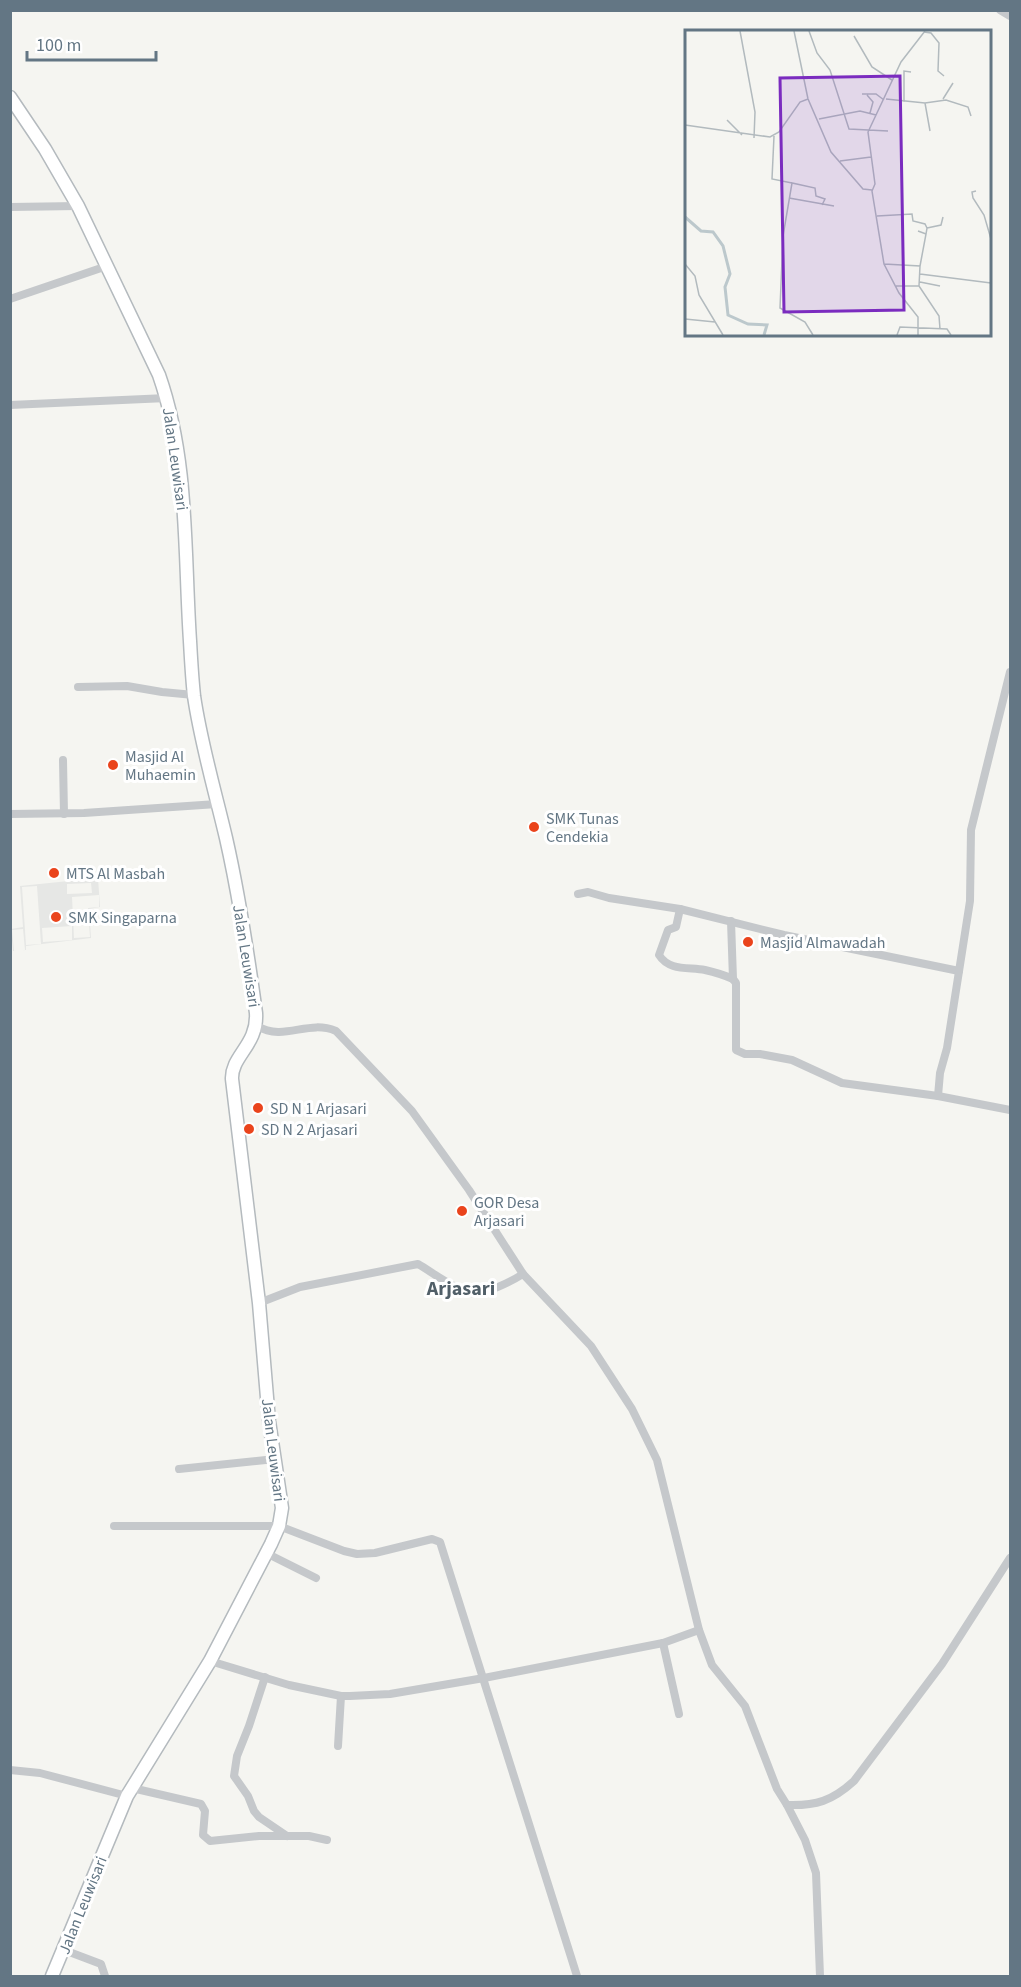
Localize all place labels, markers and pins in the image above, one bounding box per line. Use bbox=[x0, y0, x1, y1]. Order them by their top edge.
place label: Masjid Al Muhaemin bbox=[125, 746, 196, 786]
marker: Masjid Al Muhaemin bbox=[106, 758, 120, 772]
place label: SMK Tunas Cendekia bbox=[546, 808, 619, 848]
marker: SMK Tunas Cendekia bbox=[527, 820, 541, 834]
place label: MTS Al Masbah bbox=[66, 863, 165, 885]
marker: MTS Al Masbah bbox=[47, 866, 61, 880]
place label: SMK Singaparna bbox=[68, 907, 177, 929]
marker: SMK Singaparna bbox=[49, 910, 63, 924]
place label: Masjid Almawadah bbox=[760, 932, 886, 954]
marker: Masjid Almawadah bbox=[741, 935, 755, 949]
place label: SD N 1 Arjasari bbox=[270, 1098, 367, 1120]
marker: SD N 1 Arjasari bbox=[251, 1101, 265, 1115]
place label: SD N 2 Arjasari bbox=[261, 1119, 358, 1141]
marker: SD N 2 Arjasari bbox=[242, 1122, 256, 1136]
place label: GOR Desa Arjasari bbox=[474, 1192, 539, 1232]
marker: GOR Desa Arjasari bbox=[455, 1204, 469, 1218]

